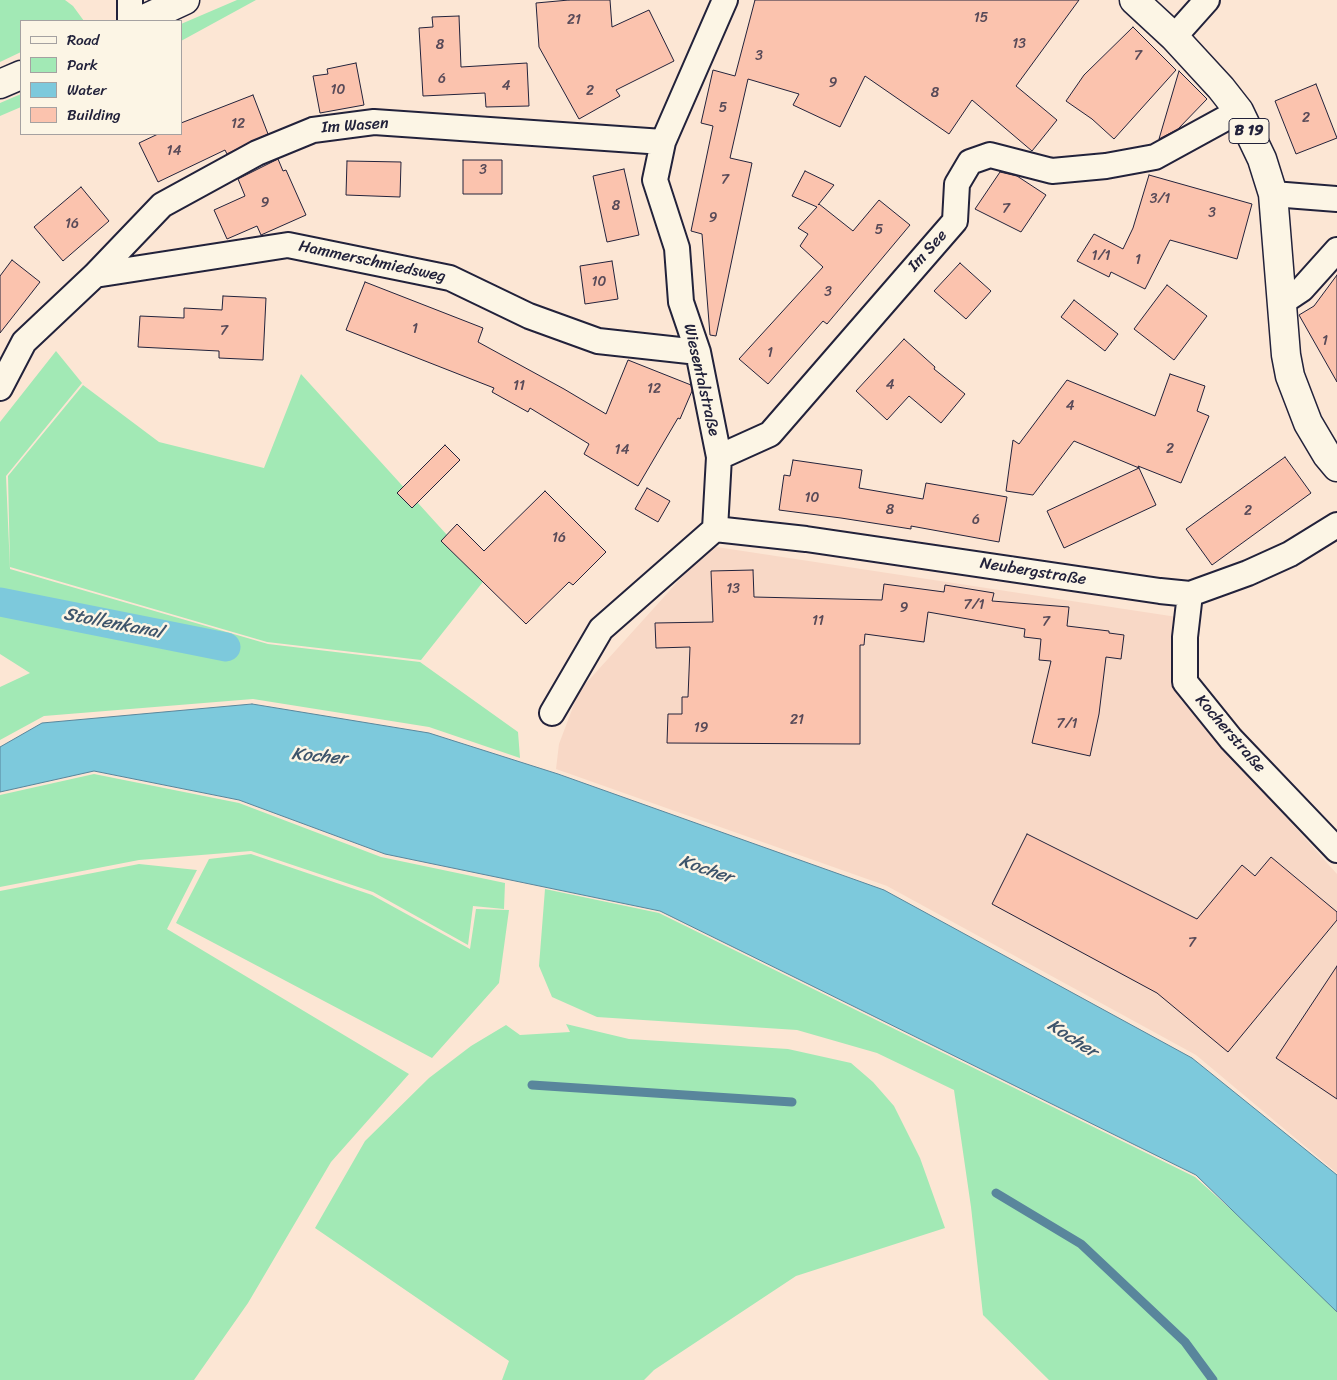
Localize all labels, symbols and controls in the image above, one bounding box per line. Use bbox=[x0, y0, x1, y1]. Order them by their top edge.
house number: 15 bbox=[974, 10, 988, 26]
house number: 21 bbox=[567, 12, 581, 28]
legend bbox=[20, 20, 182, 135]
text: Road bbox=[67, 27, 99, 53]
house number: 13 bbox=[1012, 36, 1026, 52]
house number: 8 bbox=[436, 37, 444, 53]
house number: 3 bbox=[755, 48, 763, 64]
house number: 7 bbox=[1134, 48, 1142, 64]
text: Park bbox=[67, 52, 98, 78]
house number: 6 bbox=[438, 71, 446, 87]
house number: 9 bbox=[829, 75, 837, 91]
text: Water bbox=[67, 77, 107, 103]
house number: 4 bbox=[502, 78, 510, 94]
house number: 10 bbox=[331, 82, 345, 98]
house number: 2 bbox=[586, 83, 594, 99]
house number: 8 bbox=[931, 85, 939, 101]
house number: 5 bbox=[719, 100, 727, 116]
text: Building bbox=[67, 102, 121, 128]
house number: 2 bbox=[1302, 110, 1310, 126]
street label: Im Wasen bbox=[321, 114, 389, 138]
house number: 12 bbox=[231, 116, 245, 132]
road number: B 19 bbox=[1229, 118, 1269, 144]
house number: 14 bbox=[167, 143, 181, 159]
house number: 3 bbox=[479, 162, 487, 178]
house number: 7 bbox=[721, 172, 729, 188]
house number: 3/1 bbox=[1150, 191, 1170, 207]
house number: 9 bbox=[261, 195, 269, 211]
house number: 8 bbox=[612, 198, 620, 214]
house number: 7 bbox=[1002, 201, 1010, 217]
house number: 3 bbox=[1208, 205, 1216, 221]
house number: 9 bbox=[709, 210, 717, 226]
house number: 16 bbox=[65, 216, 79, 232]
house number: 5 bbox=[875, 222, 883, 238]
street label: Im See bbox=[904, 226, 952, 276]
street label: Hammerschmiedsweg bbox=[297, 237, 447, 287]
house number: 1/1 bbox=[1092, 248, 1110, 264]
house number: 1 bbox=[1135, 252, 1141, 268]
house number: 10 bbox=[592, 274, 606, 290]
house number: 3 bbox=[824, 284, 832, 300]
house number: 1 bbox=[412, 321, 418, 337]
street label: Wiesentalstraße bbox=[679, 322, 723, 438]
house number: 7 bbox=[220, 323, 228, 339]
house number: 1 bbox=[1322, 333, 1328, 349]
house number: 1 bbox=[767, 345, 773, 361]
house number: 4 bbox=[886, 377, 894, 393]
house number: 11 bbox=[513, 378, 525, 394]
house number: 12 bbox=[647, 381, 661, 397]
house number: 4 bbox=[1066, 398, 1074, 414]
house number: 2 bbox=[1166, 441, 1174, 457]
house number: 14 bbox=[615, 442, 629, 458]
house number: 10 bbox=[805, 490, 819, 506]
house number: 8 bbox=[886, 502, 894, 518]
house number: 2 bbox=[1244, 503, 1252, 519]
house number: 6 bbox=[972, 512, 980, 528]
house number: 16 bbox=[552, 530, 566, 546]
street label: Neubergstraße bbox=[979, 554, 1087, 590]
house number: 13 bbox=[726, 581, 740, 597]
house number: 7/1 bbox=[964, 597, 984, 613]
house number: 9 bbox=[900, 600, 908, 616]
water label: Stollenkanal bbox=[62, 604, 164, 644]
house number: 11 bbox=[812, 613, 824, 629]
house number: 7 bbox=[1042, 614, 1050, 630]
street label: Kocherstraße bbox=[1191, 691, 1269, 777]
house number: 21 bbox=[790, 712, 804, 728]
house number: 7/1 bbox=[1057, 716, 1077, 732]
house number: 19 bbox=[694, 720, 708, 736]
water label: Kocher bbox=[291, 744, 347, 770]
water label: Kocher bbox=[676, 851, 736, 889]
house number: 7 bbox=[1188, 935, 1196, 951]
water label: Kocher bbox=[1043, 1015, 1101, 1063]

